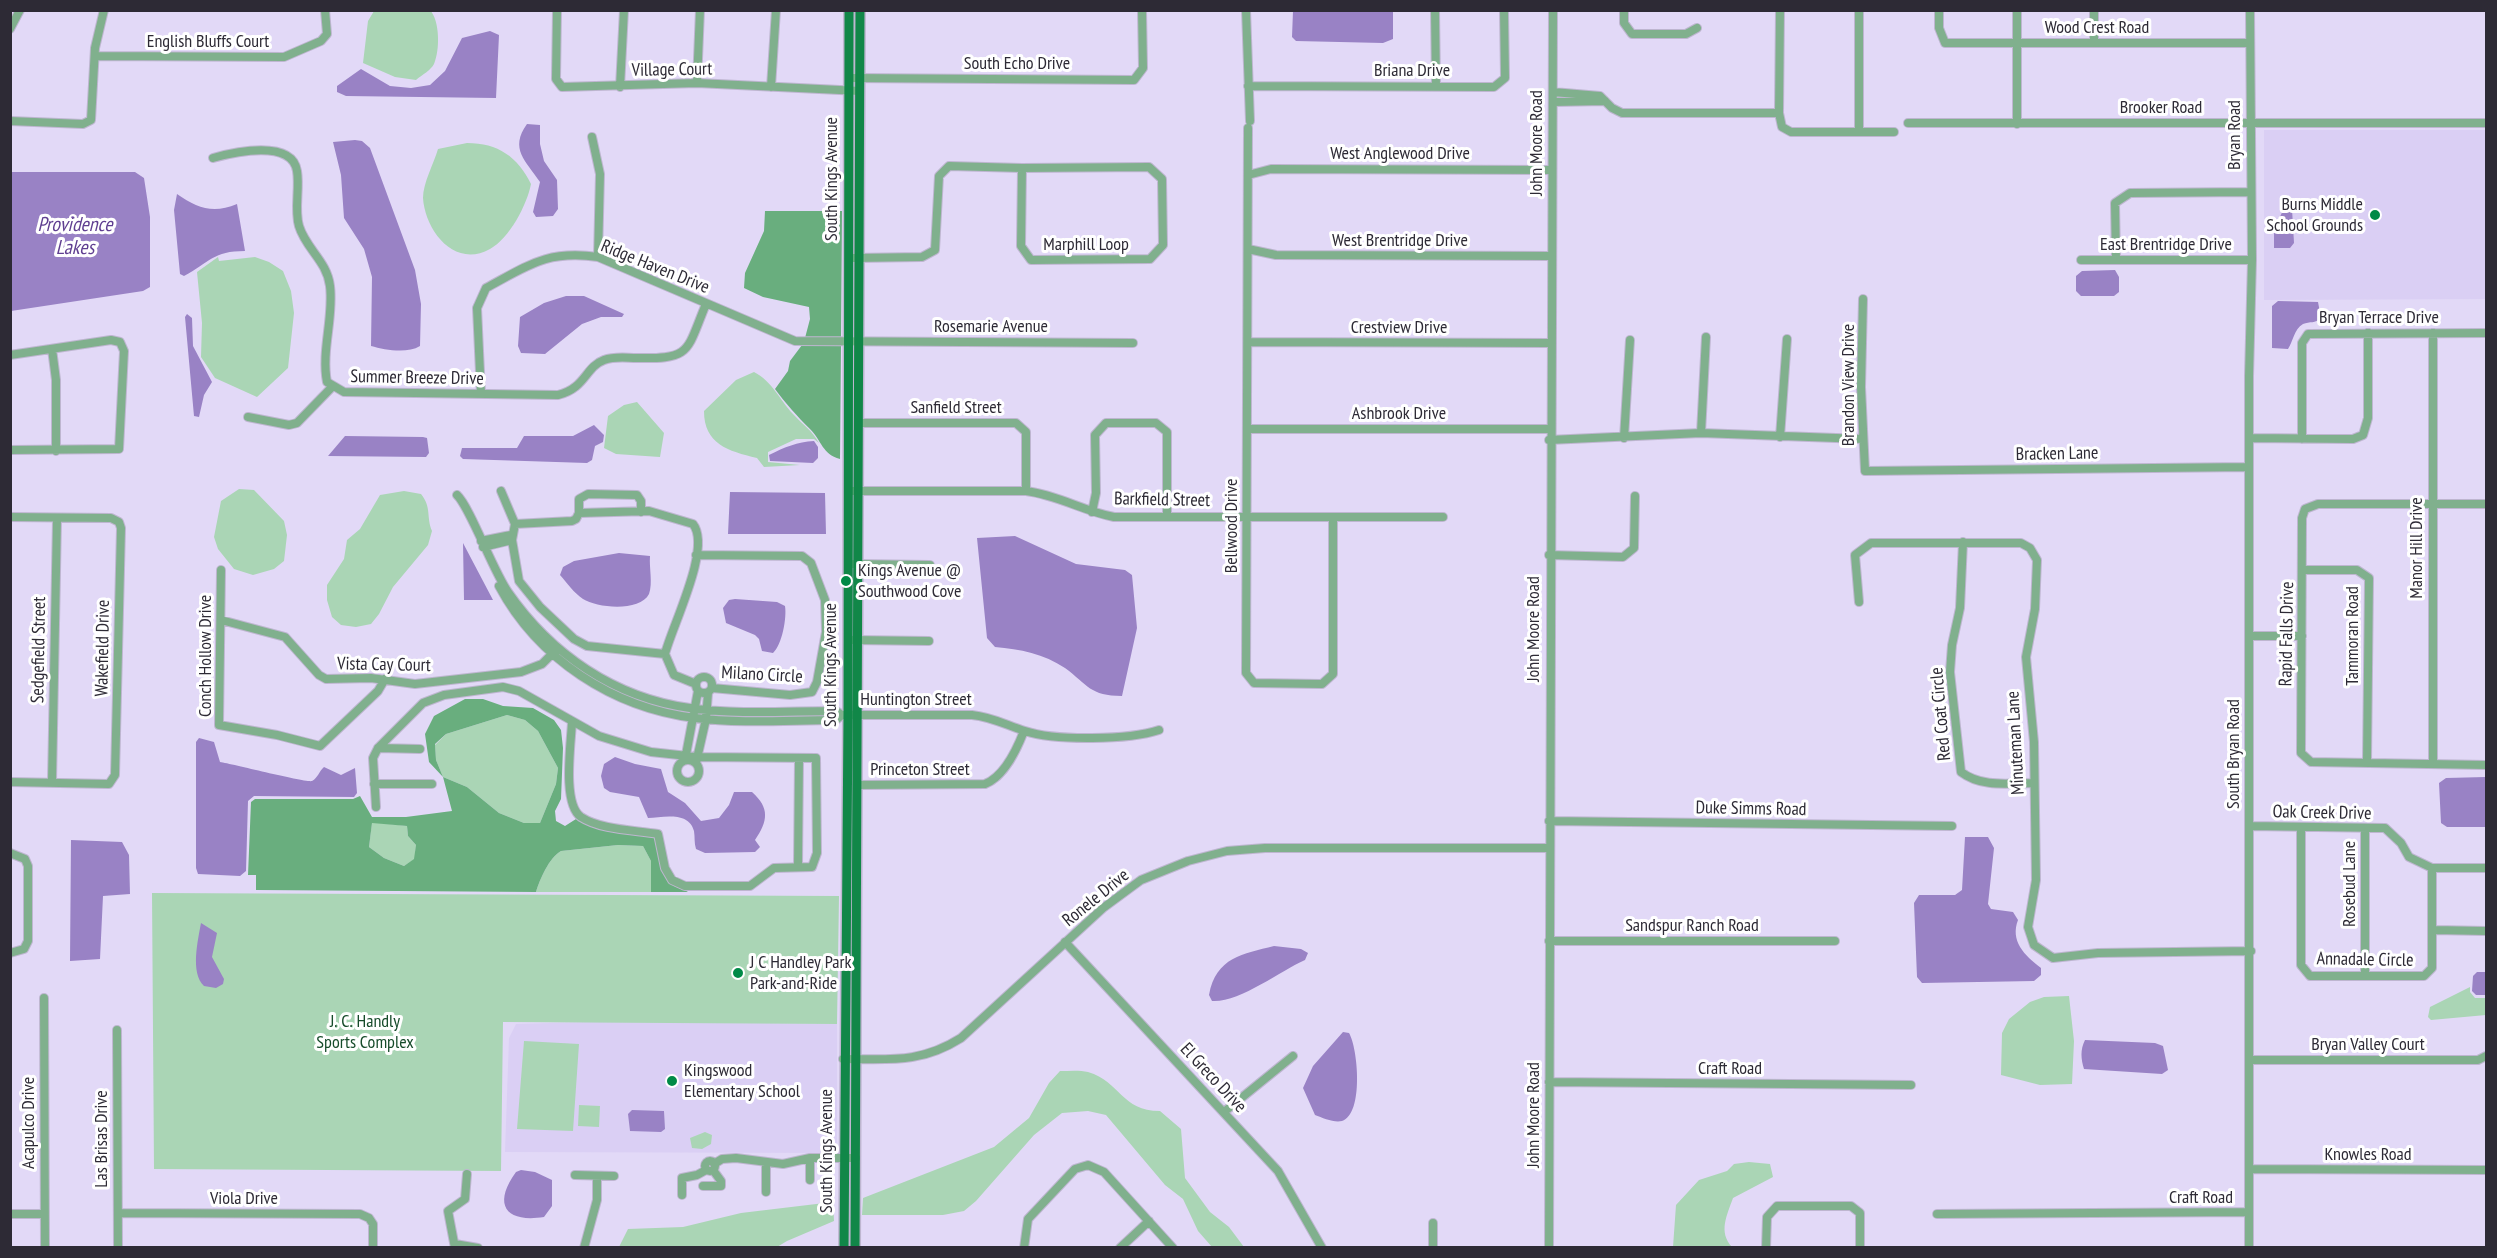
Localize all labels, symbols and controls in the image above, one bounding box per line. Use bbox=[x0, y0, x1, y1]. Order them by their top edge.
street label: Wood Crest Road bbox=[2045, 17, 2149, 39]
street label: English Bluffs Court bbox=[147, 31, 269, 53]
street label: South Echo Drive bbox=[964, 53, 1070, 75]
street label: Village Court bbox=[632, 58, 712, 82]
street label: Briana Drive bbox=[1374, 60, 1450, 82]
street label: John Moore Road bbox=[1526, 90, 1548, 196]
street label: Brooker Road bbox=[2120, 97, 2202, 119]
street label: Bryan Road bbox=[2224, 100, 2246, 170]
street label: South Kings Avenue bbox=[821, 117, 843, 241]
street label: West Anglewood Drive bbox=[1330, 143, 1470, 165]
place label: Burns Middle School Grounds bbox=[2266, 194, 2363, 236]
marker: Burns Middle School Grounds bbox=[2368, 208, 2382, 222]
water label: Providence Lakes bbox=[37, 213, 113, 260]
street label: West Brentridge Drive bbox=[1332, 230, 1468, 252]
street label: Marphill Loop bbox=[1043, 234, 1129, 256]
street label: East Brentridge Drive bbox=[2100, 234, 2232, 256]
street label: Ridge Haven Drive bbox=[598, 235, 712, 299]
street label: Bryan Terrace Drive bbox=[2319, 307, 2439, 329]
street label: Rosemarie Avenue bbox=[934, 316, 1048, 338]
street label: Crestview Drive bbox=[1351, 317, 1447, 339]
street label: Brandon View Drive bbox=[1838, 324, 1860, 446]
street label: Summer Breeze Drive bbox=[350, 366, 484, 390]
street label: Sanfield Street bbox=[910, 397, 1002, 419]
street label: Ashbrook Drive bbox=[1352, 403, 1446, 425]
street label: Bracken Lane bbox=[2015, 442, 2099, 466]
street label: Bellwood Drive bbox=[1221, 479, 1243, 573]
street label: Barkfield Street bbox=[1114, 488, 1210, 512]
street label: Manor Hill Drive bbox=[2406, 497, 2428, 599]
place label: Kings Avenue @ Southwood Cove bbox=[858, 560, 962, 602]
marker: Kings Avenue @ Southwood Cove bbox=[839, 574, 853, 588]
street label: John Moore Road bbox=[1523, 576, 1545, 682]
street label: Rapid Falls Drive bbox=[2275, 581, 2299, 687]
street label: Tammoran Road bbox=[2342, 586, 2364, 686]
street label: Conch Hollow Drive bbox=[195, 595, 217, 717]
street label: Sedgefield Street bbox=[27, 597, 51, 703]
street label: Wakefield Drive bbox=[91, 599, 115, 697]
street label: South Kings Avenue bbox=[820, 603, 842, 727]
street label: Vista Cay Court bbox=[337, 653, 431, 677]
street label: Milano Circle bbox=[721, 662, 803, 688]
street label: Red Coat Circle bbox=[1926, 666, 1956, 762]
street label: Huntington Street bbox=[860, 689, 972, 711]
street label: Minuteman Lane bbox=[2003, 691, 2029, 795]
street label: South Bryan Road bbox=[2223, 699, 2245, 809]
street label: Princeton Street bbox=[870, 759, 970, 781]
street label: Duke Simms Road bbox=[1695, 797, 1807, 821]
street label: Oak Creek Drive bbox=[2272, 801, 2372, 825]
street label: Rosebud Lane bbox=[2339, 841, 2361, 927]
street label: Ronele Drive bbox=[1058, 865, 1134, 931]
street label: Sandspur Ranch Road bbox=[1625, 915, 1759, 937]
street label: Annadale Circle bbox=[2316, 948, 2414, 972]
place label: J C Handley Park Park-and-Ride bbox=[750, 952, 851, 994]
marker: J C Handley Park Park-and-Ride bbox=[731, 966, 745, 980]
park label: J. C. Handly Sports Complex bbox=[316, 1011, 414, 1054]
street label: Bryan Valley Court bbox=[2311, 1034, 2425, 1056]
street label: El Greco Drive bbox=[1175, 1039, 1251, 1117]
street label: Craft Road bbox=[1698, 1058, 1762, 1080]
place label: Kingswood Elementary School bbox=[684, 1060, 800, 1102]
street label: John Moore Road bbox=[1523, 1062, 1545, 1168]
marker: Kingswood Elementary School bbox=[665, 1074, 679, 1088]
street label: Acapulco Drive bbox=[18, 1077, 40, 1169]
street label: South Kings Avenue bbox=[816, 1089, 838, 1213]
street label: Las Brisas Drive bbox=[91, 1090, 113, 1188]
street label: Knowles Road bbox=[2325, 1144, 2411, 1166]
street label: Craft Road bbox=[2169, 1187, 2233, 1209]
street label: Viola Drive bbox=[210, 1188, 278, 1210]

